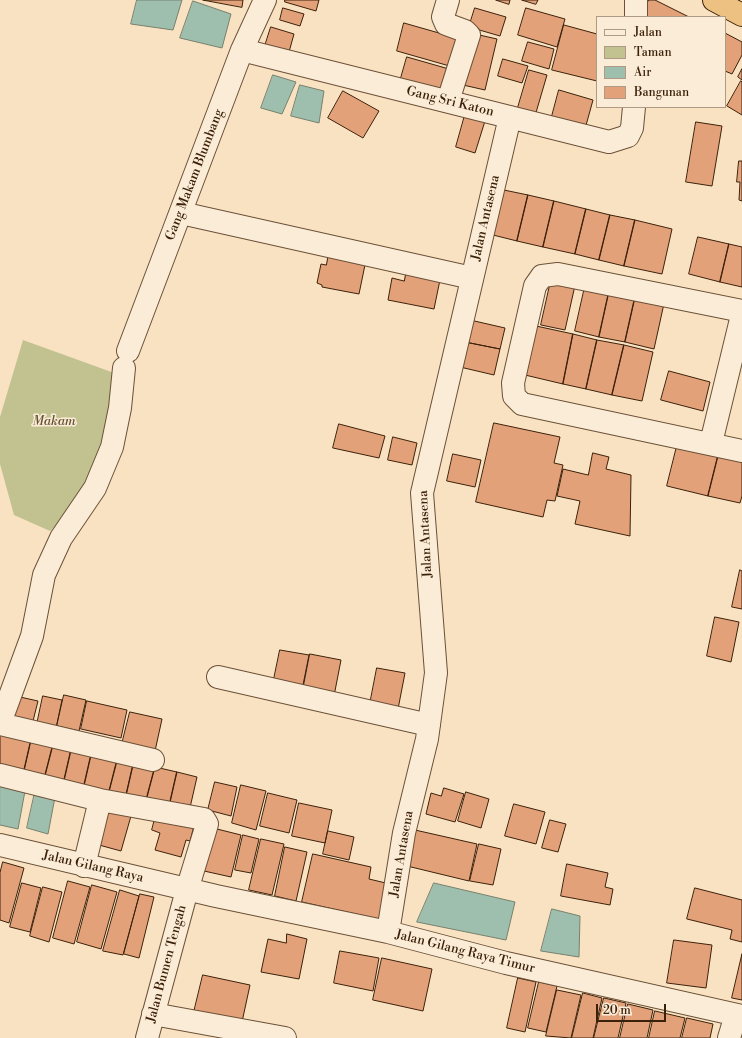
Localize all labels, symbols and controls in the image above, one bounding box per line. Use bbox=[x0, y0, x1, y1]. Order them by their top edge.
legend bbox=[596, 16, 726, 108]
text: Jalan bbox=[634, 25, 662, 40]
text: Taman bbox=[634, 45, 672, 60]
text: Air bbox=[634, 65, 651, 80]
street label: Gang Sri Katon bbox=[405, 84, 495, 120]
text: Bangunan bbox=[634, 85, 689, 100]
street label: Gang Makam Blumbang bbox=[163, 107, 227, 243]
street label: Jalan Antasena bbox=[469, 174, 503, 262]
park label: Makam bbox=[32, 414, 76, 430]
street label: Jalan Antasena bbox=[416, 490, 436, 578]
street label: Jalan Antasena bbox=[387, 810, 417, 898]
street label: Jalan Gilang Raya bbox=[41, 848, 145, 886]
street label: Jalan Bumen Tengah bbox=[144, 903, 190, 1025]
street label: Jalan Gilang Raya Timur bbox=[394, 927, 536, 977]
scale bar bbox=[598, 996, 668, 1022]
text: 20 m bbox=[603, 1003, 631, 1018]

